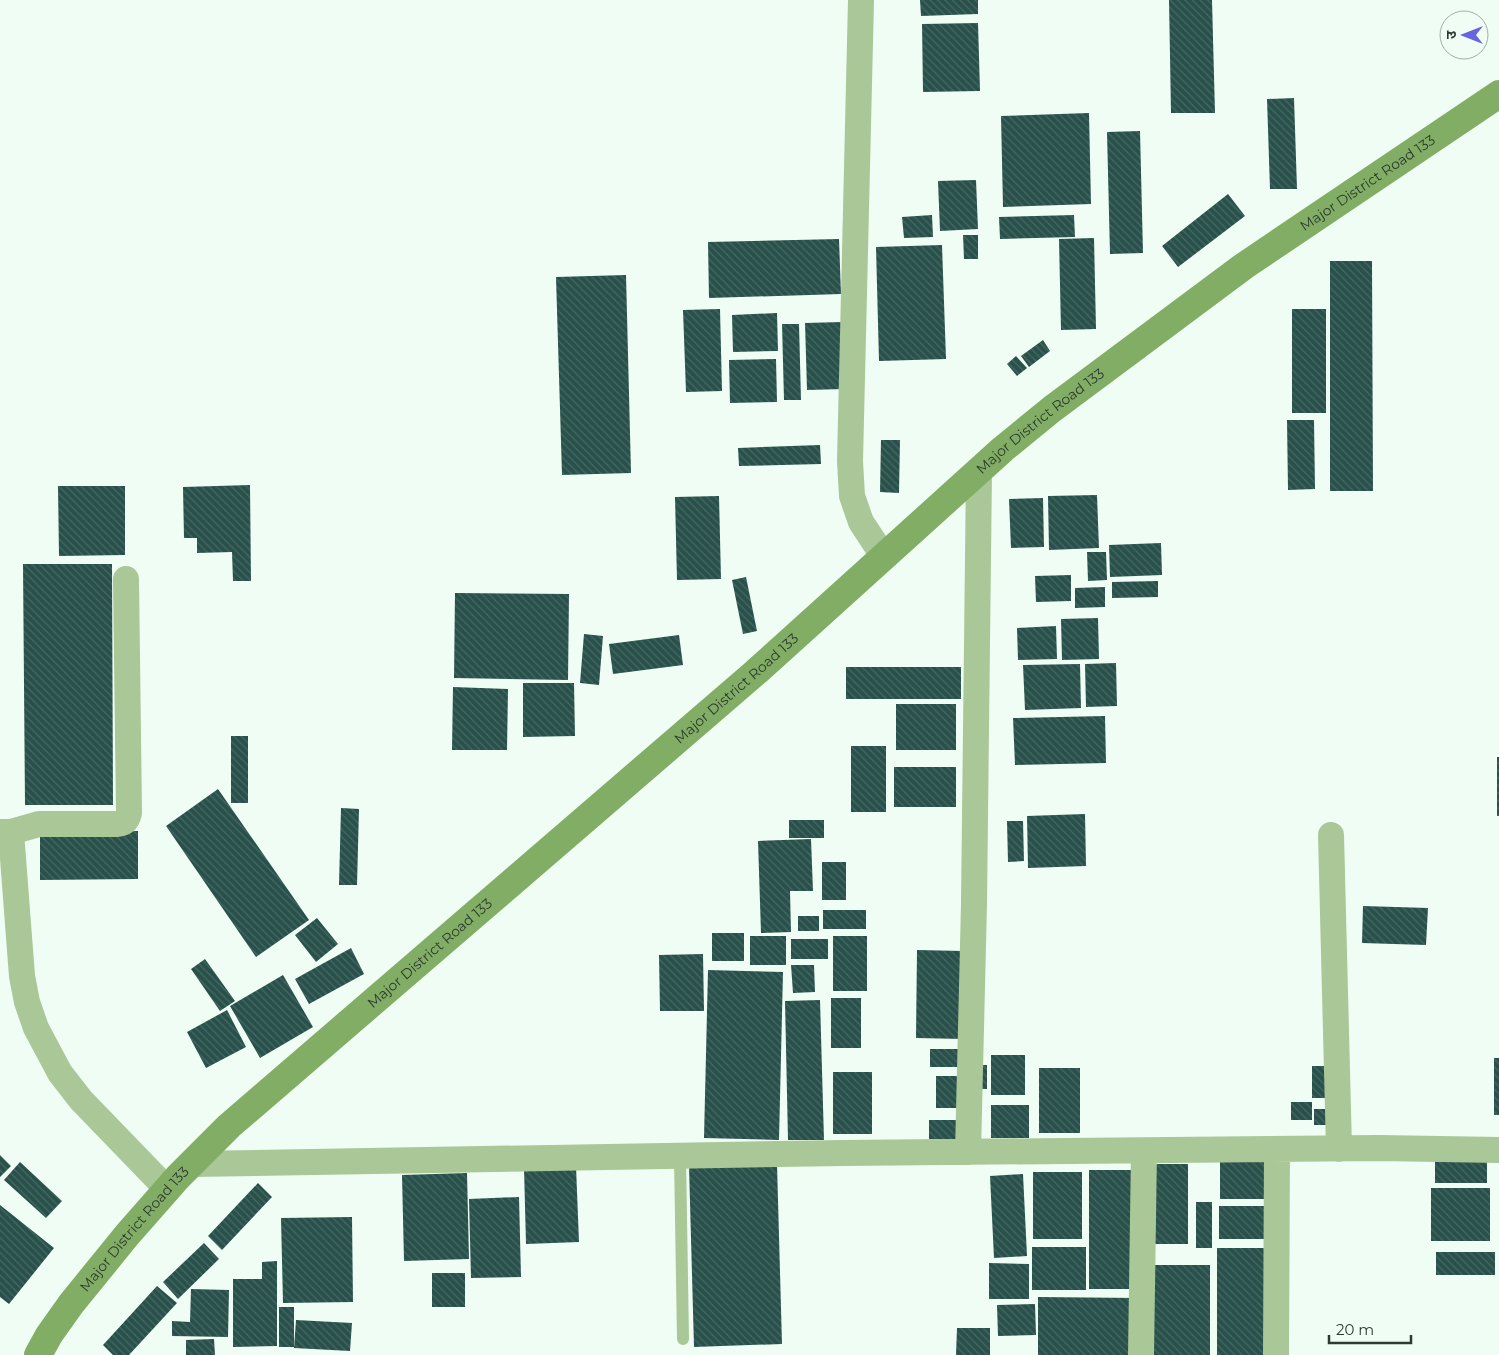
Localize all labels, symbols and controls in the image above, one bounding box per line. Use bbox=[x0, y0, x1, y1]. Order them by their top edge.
north arrow bbox=[1439, 10, 1489, 60]
text: उ bbox=[1442, 30, 1460, 39]
street label: Major District Road 133 bbox=[1296, 131, 1439, 235]
street label: Major District Road 133 bbox=[972, 364, 1108, 478]
street label: Major District Road 133 bbox=[670, 629, 802, 748]
street label: Major District Road 133 bbox=[364, 894, 496, 1012]
street label: Major District Road 133 bbox=[76, 1162, 193, 1295]
scale bar bbox=[1329, 1312, 1412, 1344]
text: 20 m bbox=[1336, 1320, 1374, 1339]

